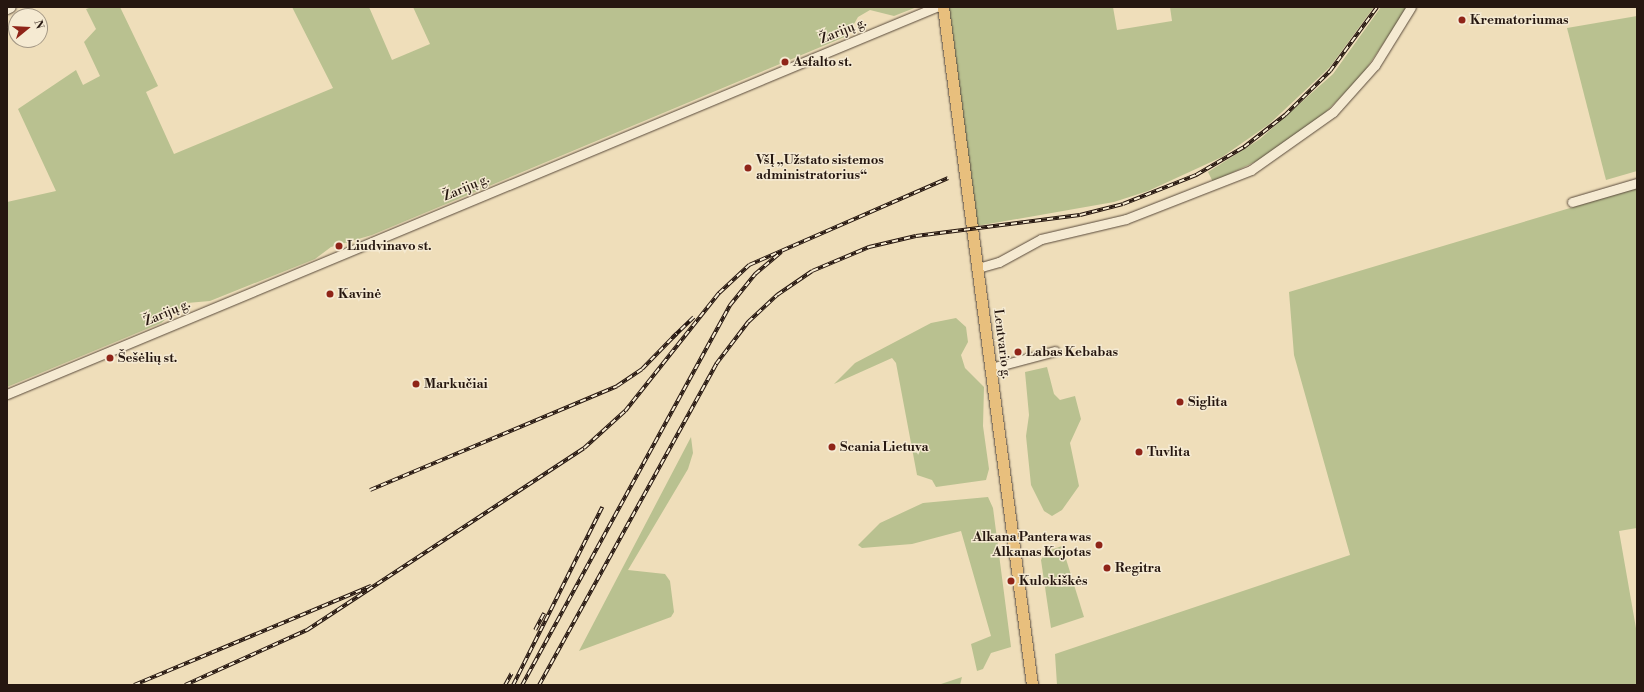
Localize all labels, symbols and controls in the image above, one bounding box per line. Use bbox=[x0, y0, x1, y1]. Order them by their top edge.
north arrow bbox=[8, 8, 48, 48]
place label: Krematoriumas bbox=[1470, 12, 1569, 28]
street label: Žarijų g. bbox=[817, 15, 869, 47]
marker: Krematoriumas bbox=[1457, 15, 1467, 25]
text: N bbox=[30, 18, 46, 31]
place label: Asfalto st. bbox=[793, 54, 852, 70]
marker: Asfalto st. bbox=[780, 57, 790, 67]
place label: VšĮ „Užstato sistemos administratorius“ bbox=[756, 153, 884, 184]
marker: VšĮ „Užstato sistemos administratorius“ bbox=[743, 163, 753, 173]
street label: Žarijų g. bbox=[440, 171, 492, 205]
place label: Liudvinavo st. bbox=[347, 238, 432, 254]
marker: Liudvinavo st. bbox=[334, 241, 344, 251]
place label: Kavinė bbox=[338, 286, 381, 302]
marker: Kavinė bbox=[325, 289, 335, 299]
street label: Žarijų g. bbox=[141, 296, 193, 330]
street label: Lentvario g. bbox=[990, 308, 1014, 380]
place label: Labas Kebabas bbox=[1026, 344, 1118, 360]
marker: Labas Kebabas bbox=[1013, 347, 1023, 357]
place label: Šešėlių st. bbox=[118, 350, 177, 366]
marker: Šešėlių st. bbox=[105, 353, 115, 363]
place label: Markučiai bbox=[424, 376, 488, 392]
marker: Markučiai bbox=[411, 379, 421, 389]
place label: Siglita bbox=[1188, 394, 1227, 410]
marker: Siglita bbox=[1175, 397, 1185, 407]
place label: Scania Lietuva bbox=[840, 439, 928, 455]
marker: Scania Lietuva bbox=[827, 442, 837, 452]
place label: Tuvlita bbox=[1147, 444, 1190, 460]
marker: Tuvlita bbox=[1134, 447, 1144, 457]
place label: Alkana Pantera was Alkanas Kojotas bbox=[973, 530, 1091, 561]
marker: Alkana Pantera was Alkanas Kojotas bbox=[1094, 540, 1104, 550]
place label: Regitra bbox=[1115, 560, 1161, 576]
marker: Regitra bbox=[1102, 563, 1112, 573]
place label: Kulokiškės bbox=[1019, 573, 1088, 589]
marker: Kulokiškės bbox=[1006, 576, 1016, 586]

